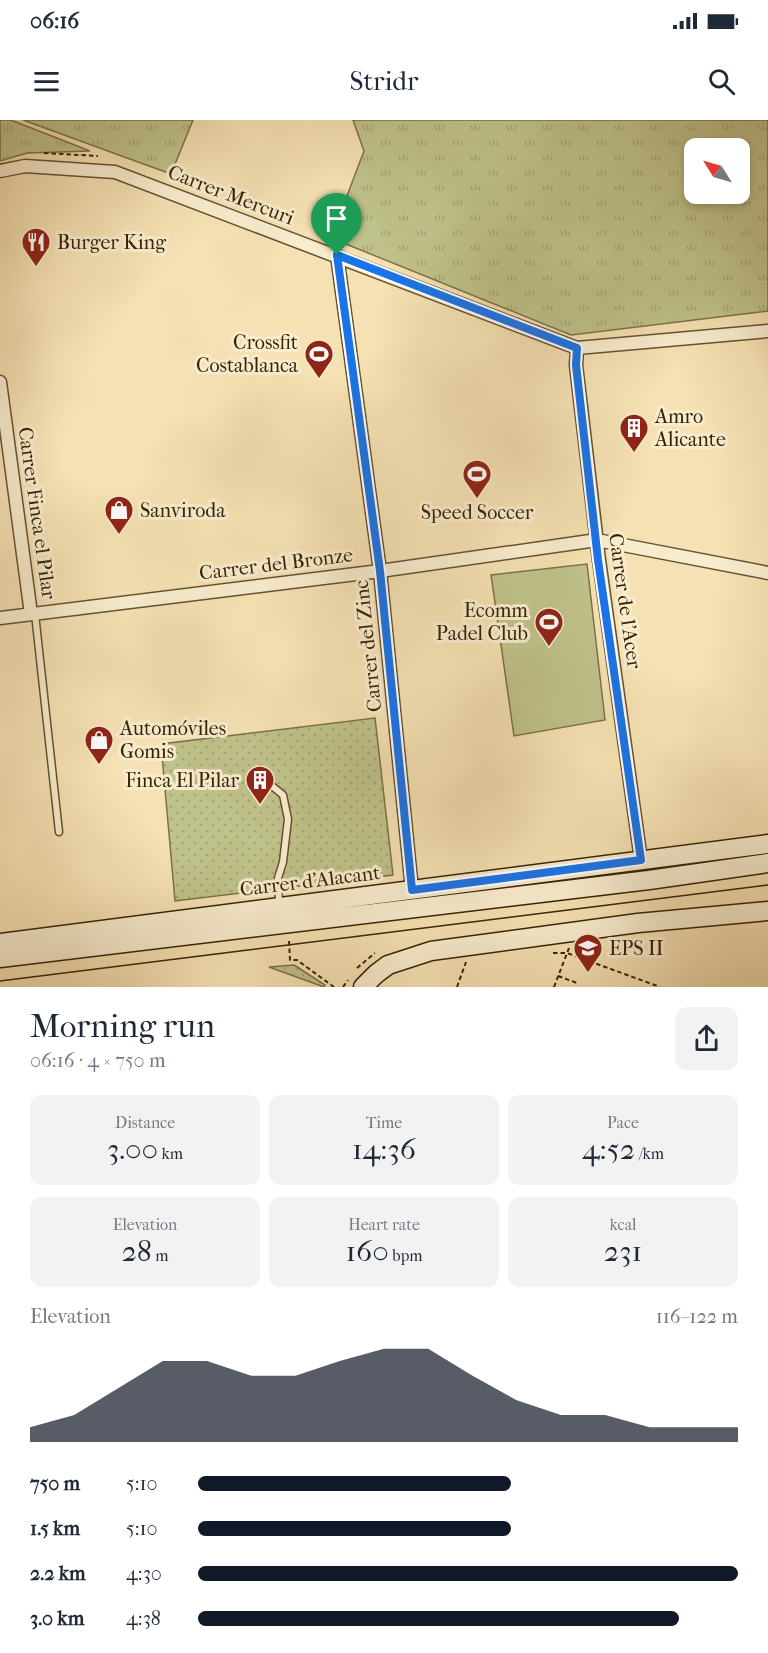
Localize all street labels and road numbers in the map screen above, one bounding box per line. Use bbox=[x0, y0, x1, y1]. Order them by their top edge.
street label: Carrer Mercuri bbox=[165, 160, 297, 230]
street label: Carrer Finca el Pilar bbox=[14, 425, 61, 601]
street label: Carrer de l'Acer bbox=[604, 532, 646, 671]
street label: Carrer del Bronze bbox=[198, 543, 354, 585]
street label: Carrer del Zinc bbox=[350, 579, 386, 713]
street label: Carrer d'Alacant bbox=[239, 861, 381, 901]

